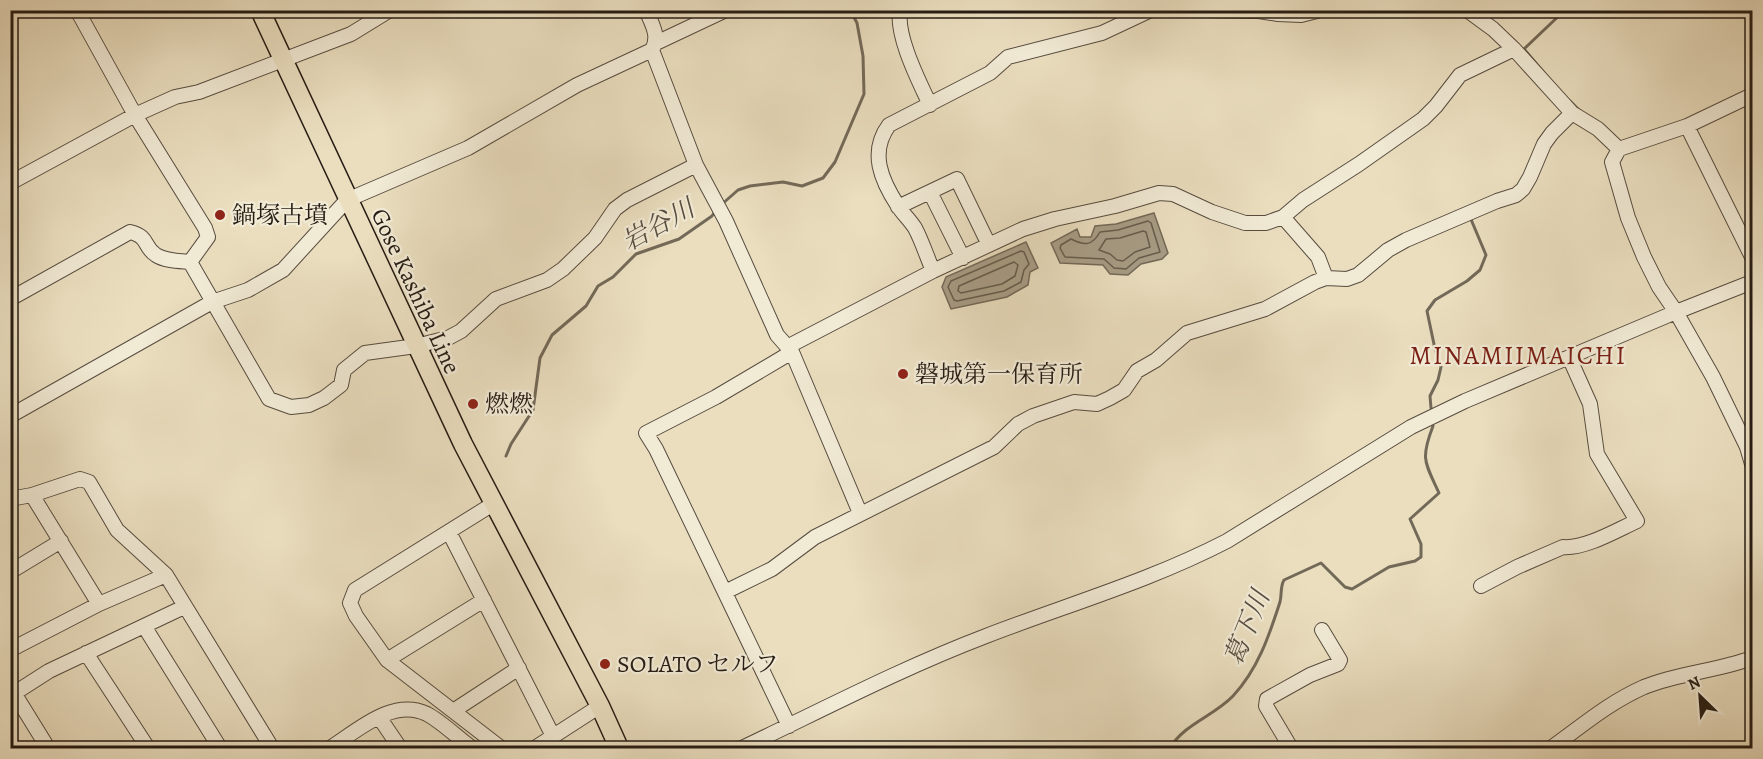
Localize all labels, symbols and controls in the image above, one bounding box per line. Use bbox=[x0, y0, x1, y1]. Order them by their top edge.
water label: 岩谷川 bbox=[615, 189, 703, 259]
place label: 鍋塚古墳 bbox=[232, 199, 328, 231]
street label: Gose Kashiba Line bbox=[364, 203, 468, 379]
marker: 鍋塚古墳 bbox=[213, 208, 227, 222]
district label: MINAMIIMAICHI bbox=[1409, 338, 1627, 373]
place label: 磐城第一保育所 bbox=[915, 358, 1083, 390]
marker: 磐城第一保育所 bbox=[896, 367, 910, 381]
place label: 燃燃 bbox=[485, 388, 533, 420]
marker: 燃燃 bbox=[466, 397, 480, 411]
water label: 葛下川 bbox=[1216, 583, 1279, 671]
place label: SOLATO セルフ bbox=[617, 648, 779, 680]
marker: SOLATO セルフ bbox=[598, 657, 612, 671]
north arrow bbox=[1670, 666, 1730, 726]
text: N bbox=[1684, 671, 1704, 696]

